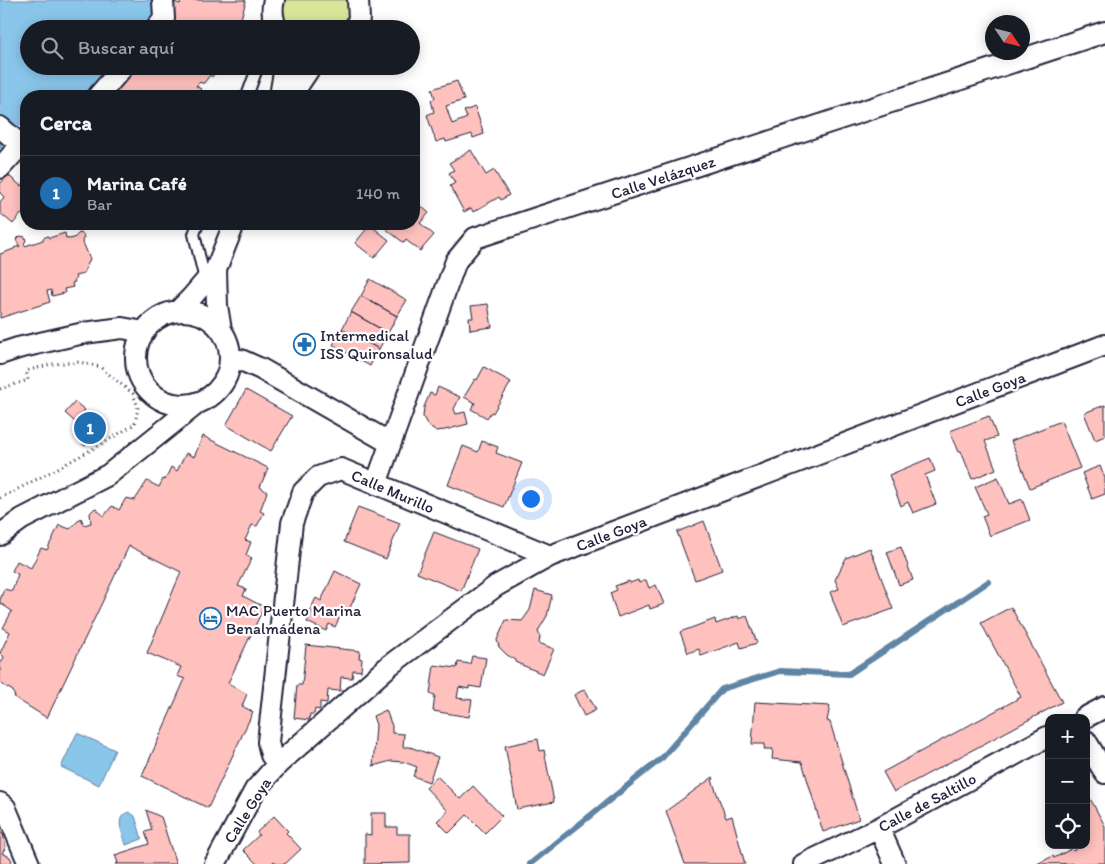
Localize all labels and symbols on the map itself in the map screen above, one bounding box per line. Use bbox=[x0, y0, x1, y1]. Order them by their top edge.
north arrow bbox=[985, 15, 1030, 60]
street label: Calle Velázquez bbox=[609, 152, 718, 203]
place label: Intermedical ISS Quironsalud bbox=[320, 326, 433, 363]
pharmacy icon: Intermedical ISS Quironsalud bbox=[292, 332, 316, 356]
street label: Calle Goya bbox=[952, 367, 1029, 412]
pin: 1 bbox=[74, 409, 106, 447]
street label: Calle Murillo bbox=[348, 465, 437, 517]
your location bbox=[518, 486, 544, 512]
street label: Calle Goya bbox=[573, 511, 650, 556]
place label: MAC Puerto Marina Benalmádena bbox=[226, 601, 362, 638]
hotel icon: MAC Puerto Marina Benalmádena bbox=[198, 607, 222, 631]
street label: Calle de Saltillo bbox=[875, 769, 979, 836]
street label: Calle Goya bbox=[220, 773, 275, 847]

